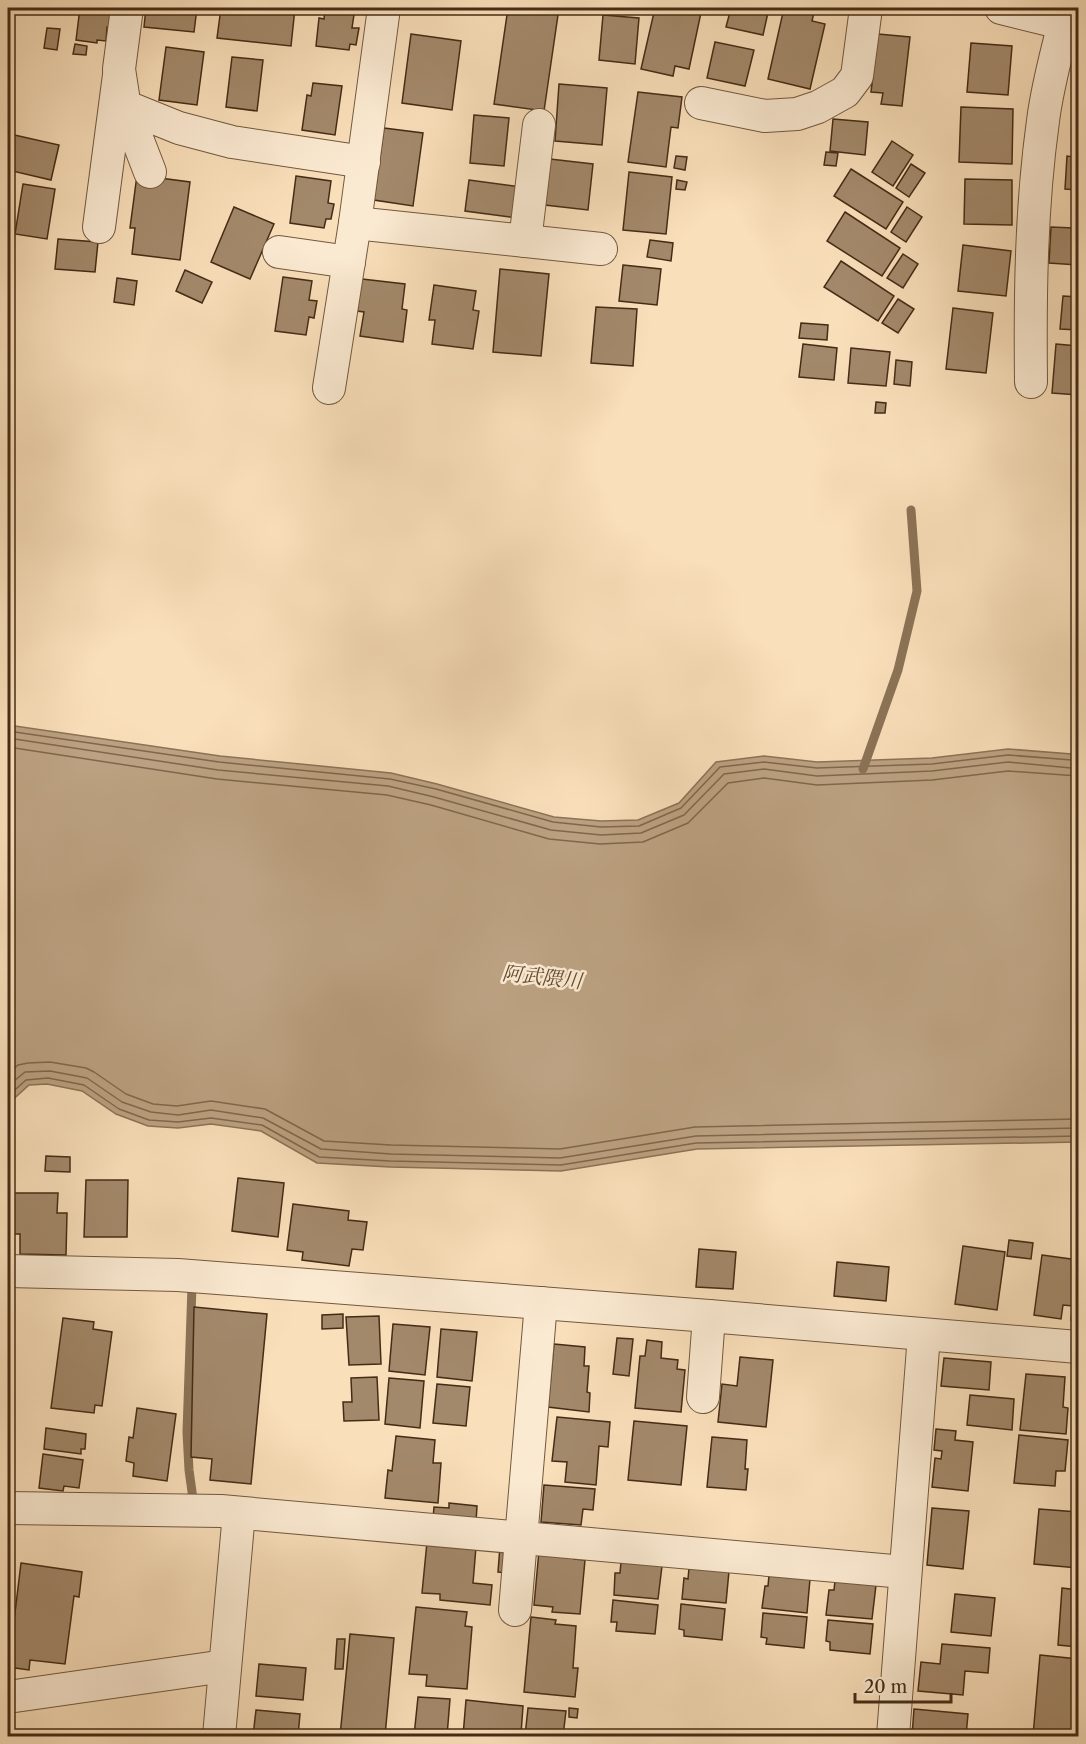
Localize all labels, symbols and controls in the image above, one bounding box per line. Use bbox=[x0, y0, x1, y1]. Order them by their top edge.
water label: 阿武隈川 bbox=[501, 961, 585, 993]
scale bar bbox=[855, 1666, 951, 1704]
text: 20 m bbox=[864, 1676, 908, 1698]

